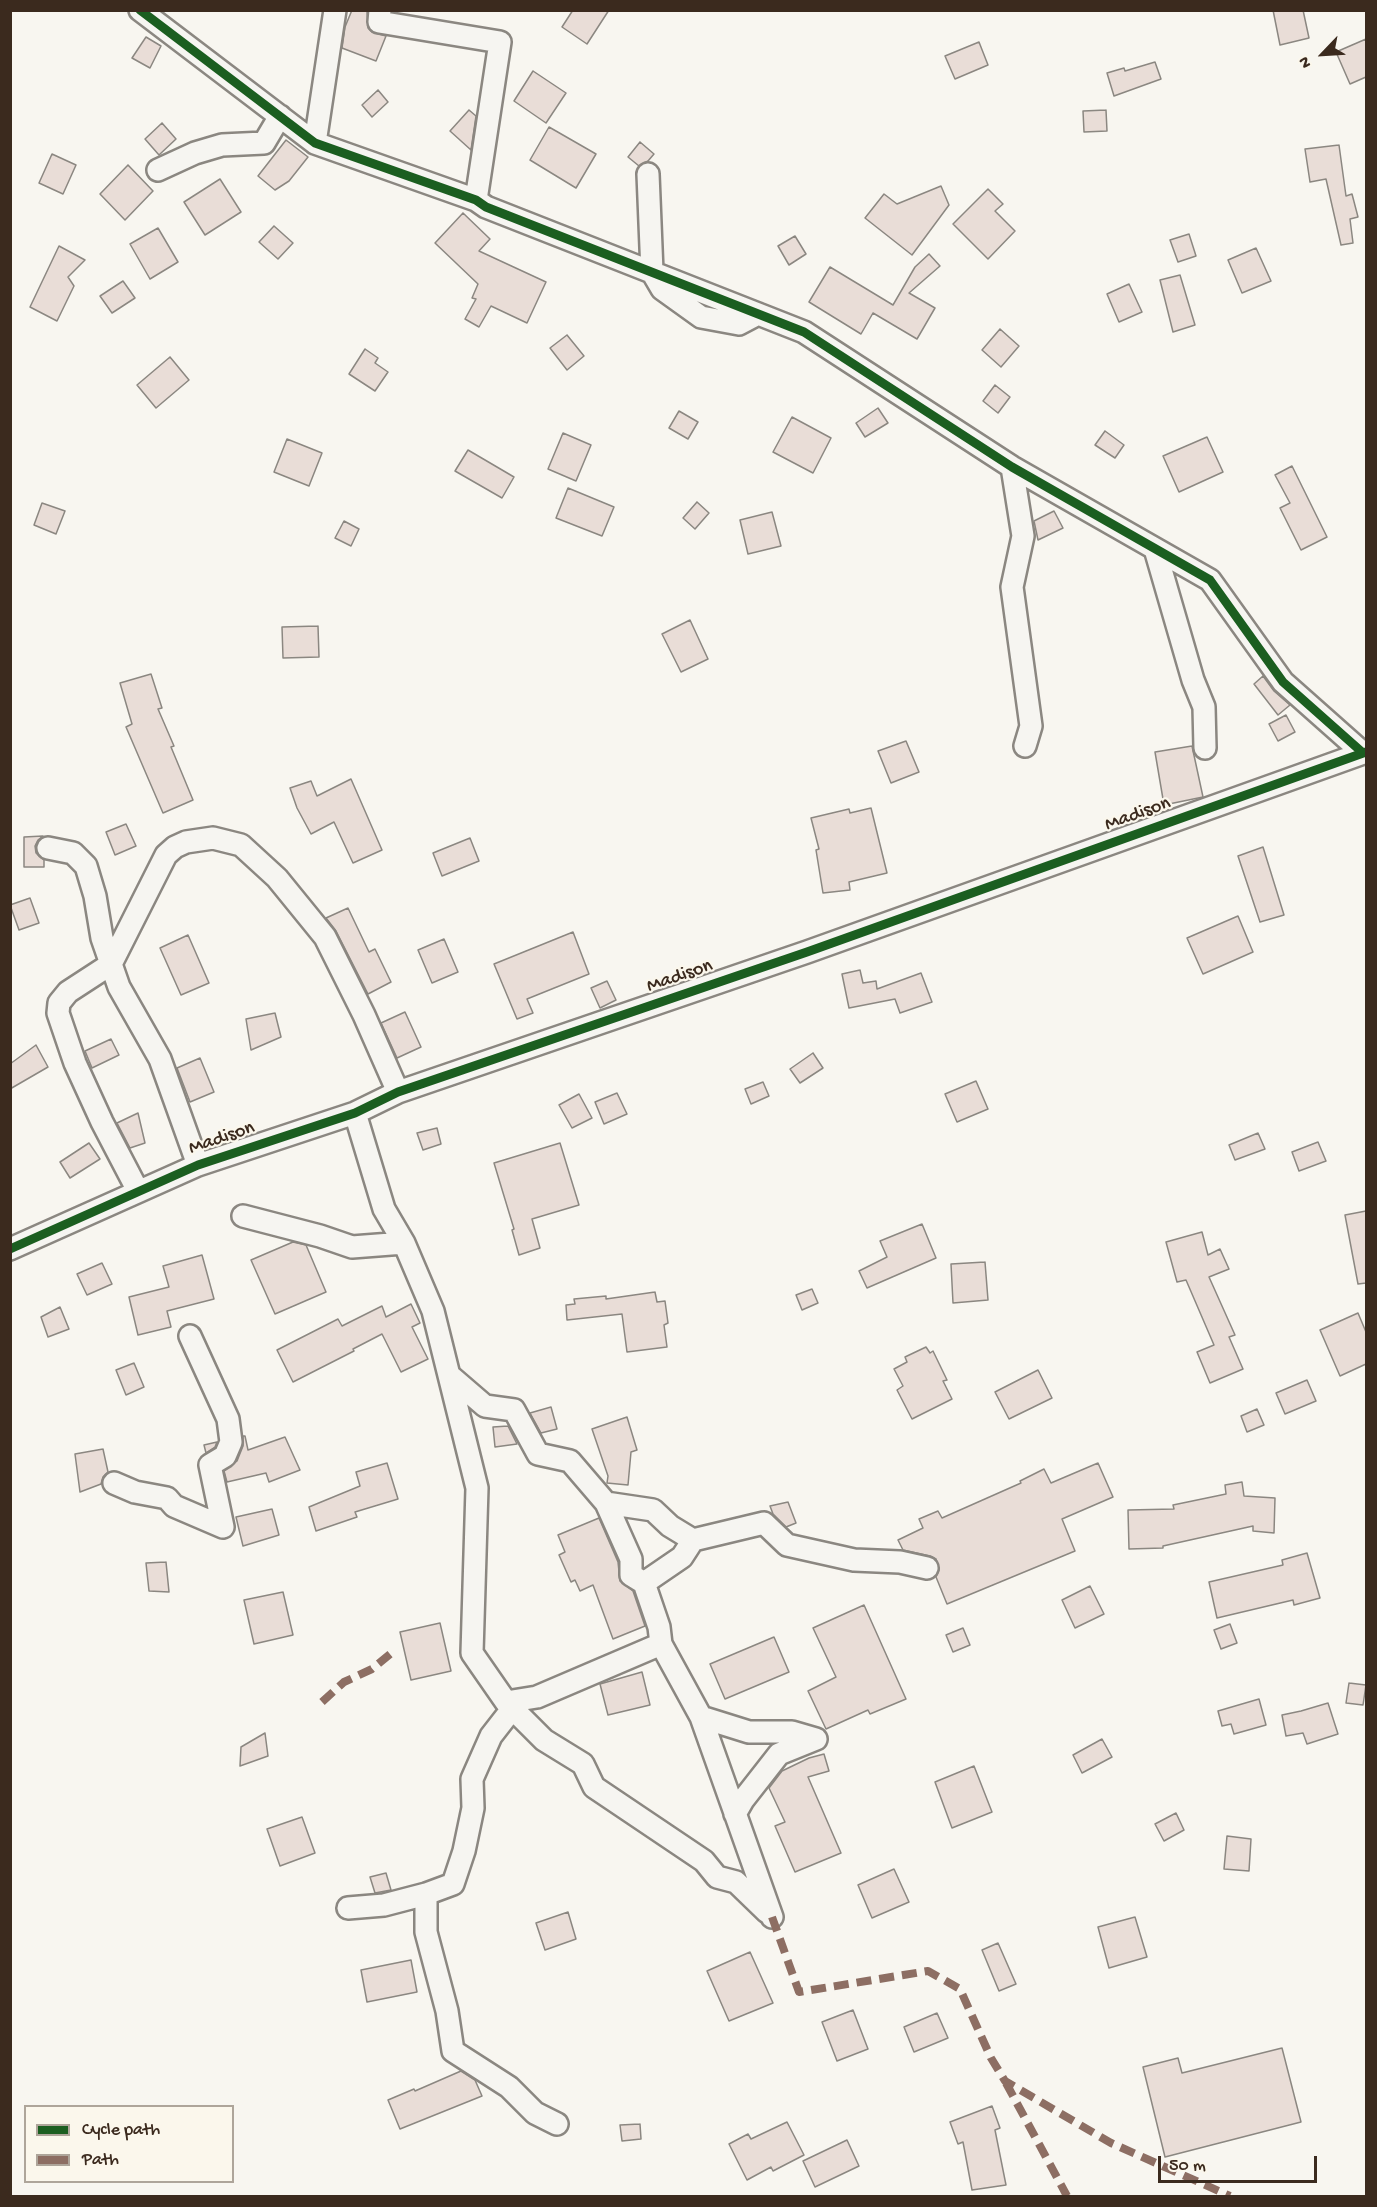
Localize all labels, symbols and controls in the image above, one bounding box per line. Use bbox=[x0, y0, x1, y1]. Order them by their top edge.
north arrow bbox=[1293, 24, 1353, 84]
text: N bbox=[1295, 53, 1317, 71]
street label: Madison bbox=[1102, 792, 1174, 838]
street label: Madison bbox=[644, 955, 716, 999]
street label: Madison bbox=[186, 1117, 258, 1161]
legend bbox=[24, 2105, 234, 2183]
text: Cycle path bbox=[82, 2120, 160, 2141]
scale bar bbox=[1161, 2144, 1320, 2182]
text: Path bbox=[82, 2150, 119, 2171]
text: 50 m bbox=[1169, 2156, 1206, 2177]

